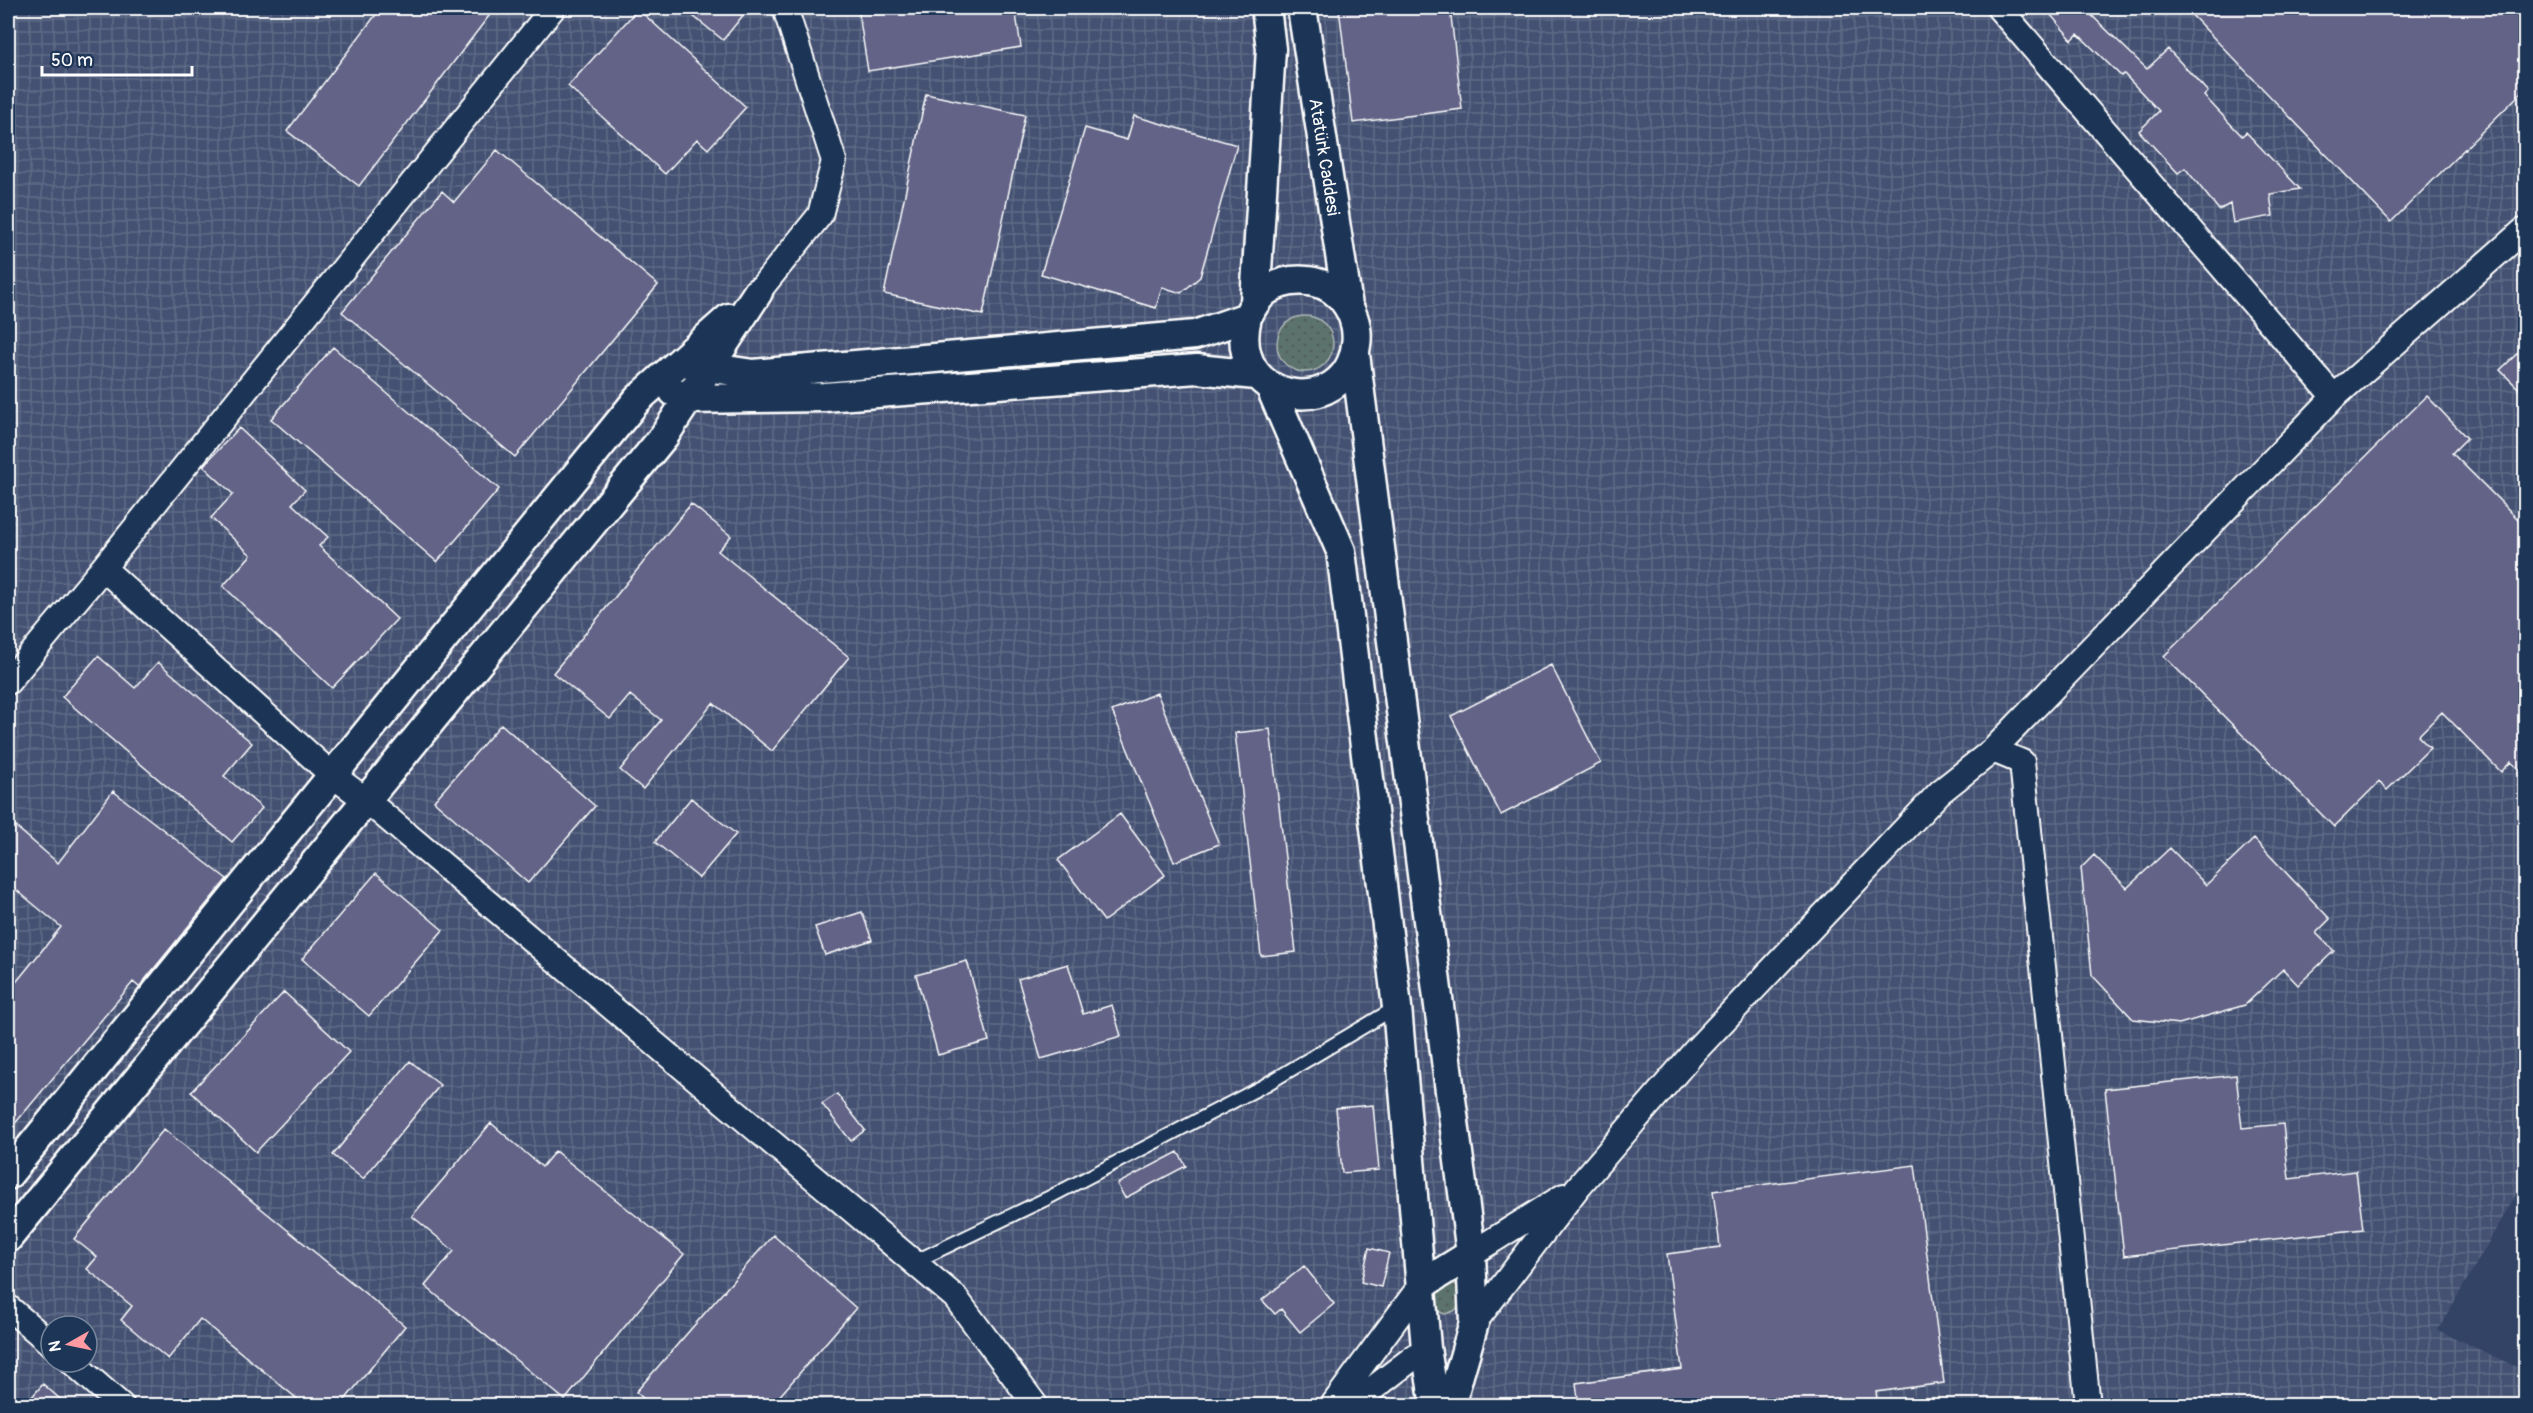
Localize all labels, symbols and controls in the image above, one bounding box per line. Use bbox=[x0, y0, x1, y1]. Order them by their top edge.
scale bar bbox=[42, 39, 192, 77]
text: 50 m bbox=[51, 49, 93, 72]
street label: Atatürk Caddesi bbox=[1303, 97, 1345, 217]
north arrow bbox=[39, 1314, 99, 1374]
text: N bbox=[44, 1339, 66, 1353]

